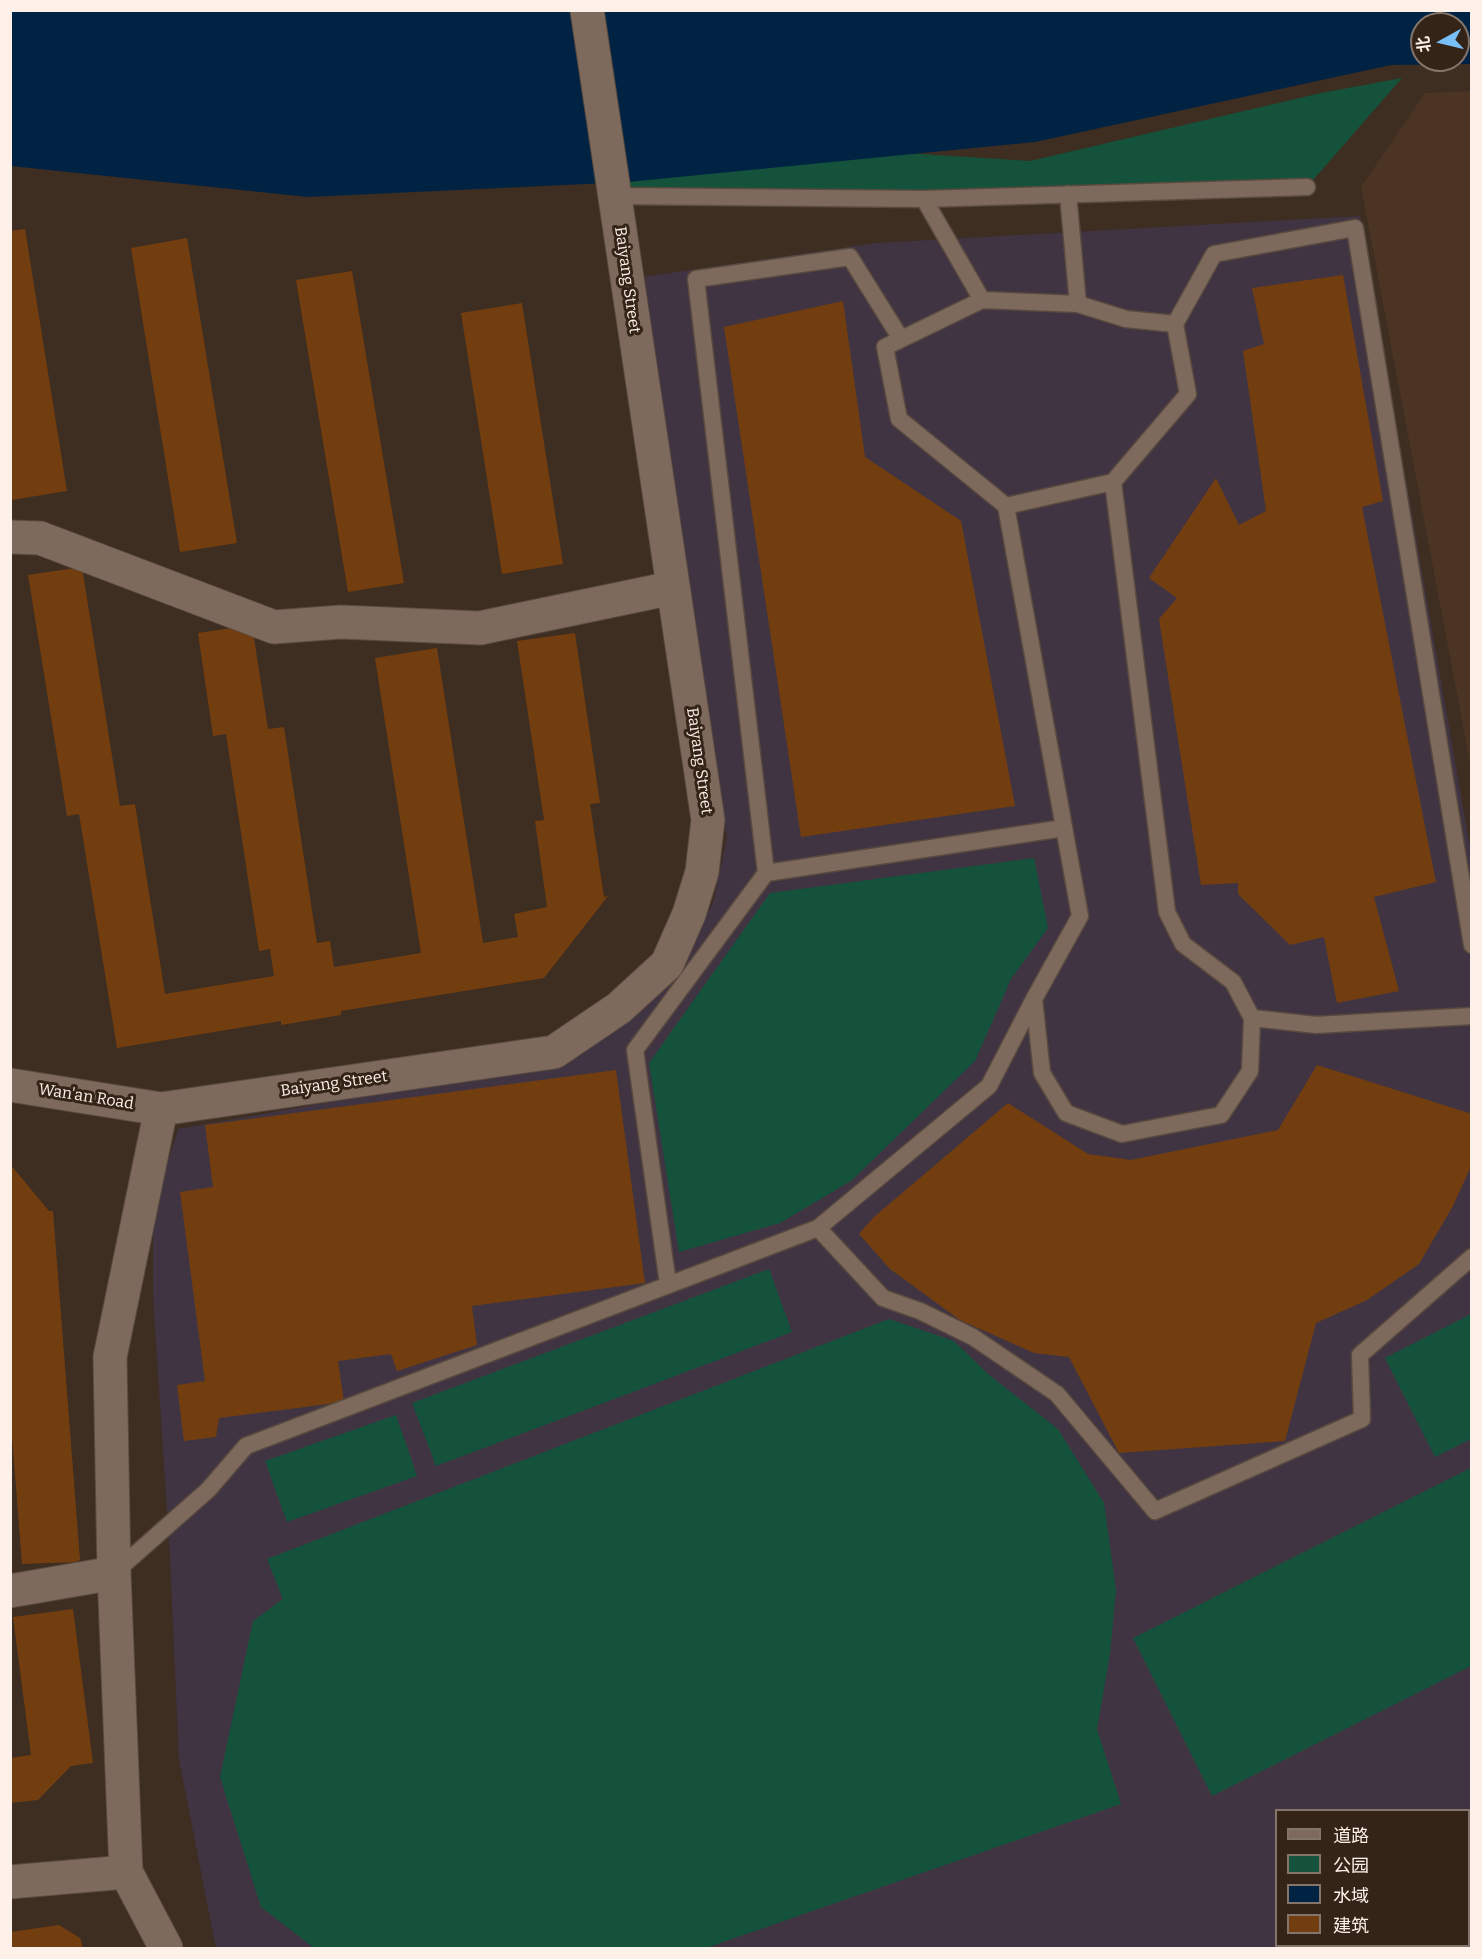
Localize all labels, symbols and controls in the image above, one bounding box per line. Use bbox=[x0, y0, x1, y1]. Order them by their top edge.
north arrow bbox=[1410, 12, 1470, 72]
text: 北 bbox=[1413, 35, 1434, 54]
street label: Baiyang Street bbox=[610, 225, 644, 335]
street label: Baiyang Street bbox=[682, 706, 716, 816]
street label: Baiyang Street bbox=[279, 1067, 389, 1101]
street label: Wan'an Road bbox=[37, 1080, 135, 1114]
legend bbox=[1275, 1809, 1470, 1947]
text: 道路 bbox=[1333, 1825, 1369, 1847]
text: 公园 bbox=[1333, 1855, 1369, 1877]
text: 水域 bbox=[1333, 1885, 1369, 1907]
text: 建筑 bbox=[1333, 1915, 1369, 1937]

